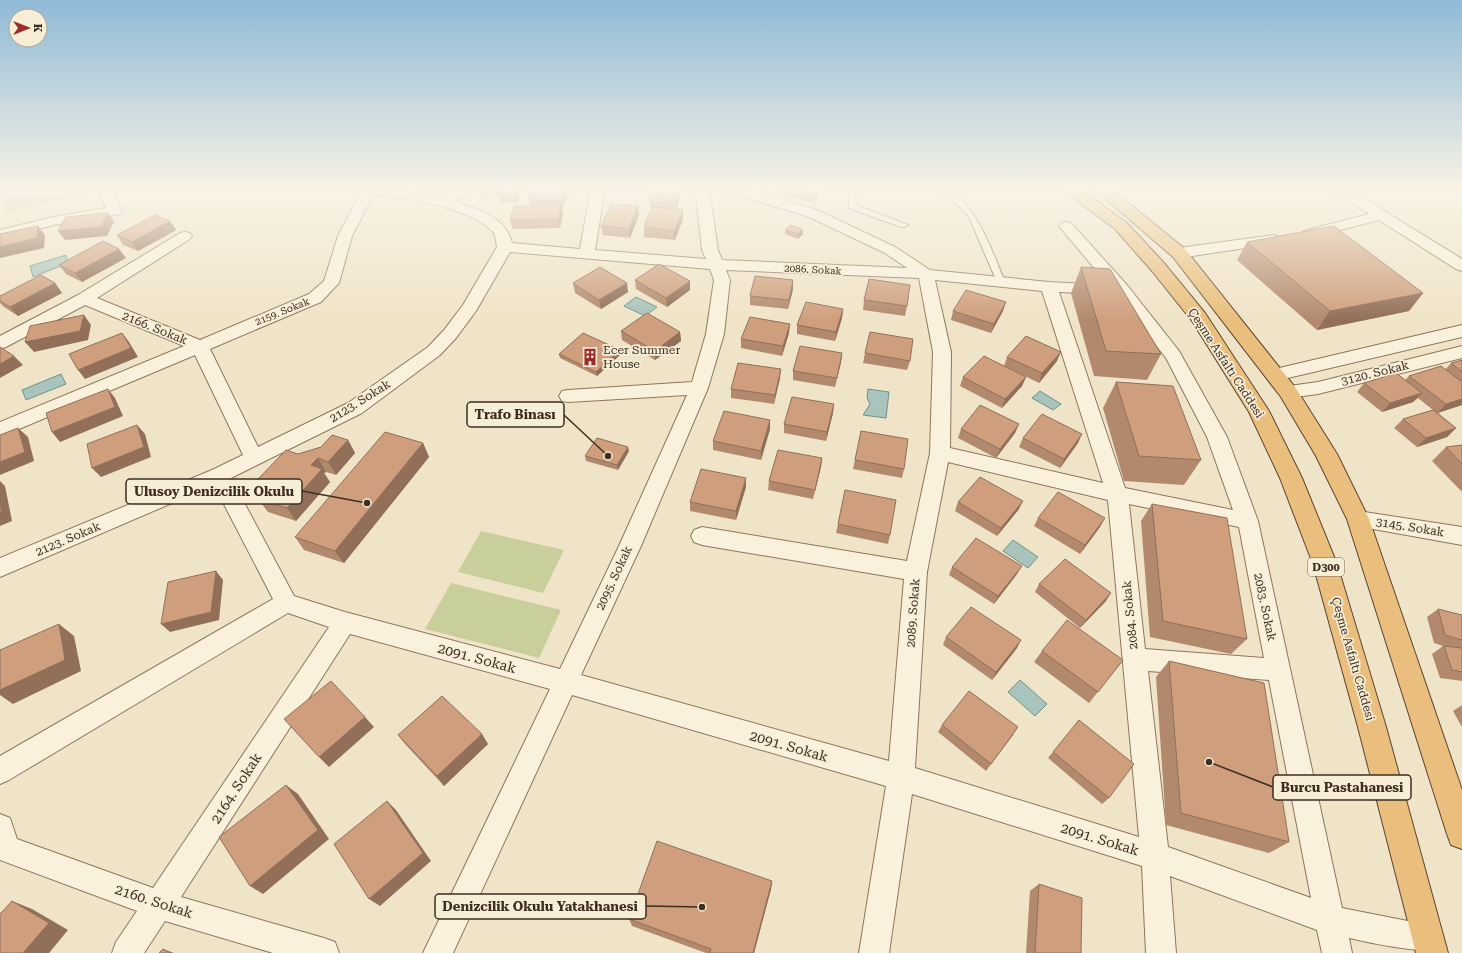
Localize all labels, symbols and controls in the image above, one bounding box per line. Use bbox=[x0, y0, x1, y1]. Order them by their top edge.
north arrow bbox=[8, 8, 48, 48]
text: K bbox=[31, 24, 44, 33]
street label: 2086. Sokak bbox=[784, 262, 843, 277]
street label: 2159. Sokak bbox=[253, 295, 312, 327]
street label: Çeşme Asfaltı Caddesi bbox=[1185, 305, 1267, 421]
street label: 2166. Sokak bbox=[120, 309, 190, 348]
place label: Ecer Summer House bbox=[603, 343, 680, 371]
building icon: Ecer Summer House bbox=[580, 347, 600, 367]
street label: 3120. Sokak bbox=[1340, 358, 1411, 388]
street label: 2123. Sokak bbox=[327, 376, 393, 425]
callout: Trafo Binası bbox=[467, 402, 564, 427]
text: Trafo Binası bbox=[474, 407, 556, 422]
callout: Ulusoy Denizcilik Okulu bbox=[126, 479, 302, 504]
text: Ulusoy Denizcilik Okulu bbox=[134, 484, 294, 499]
street label: 3145. Sokak bbox=[1375, 515, 1446, 539]
street label: 2123. Sokak bbox=[33, 519, 103, 559]
street label: 2095. Sokak bbox=[593, 543, 635, 612]
road number: D300 bbox=[1308, 558, 1344, 576]
street label: 2083. Sokak bbox=[1251, 572, 1279, 643]
street label: 2089. Sokak bbox=[904, 578, 922, 648]
street label: 2084. Sokak bbox=[1119, 579, 1141, 650]
street label: Çeşme Asfaltı Caddesi bbox=[1329, 595, 1377, 723]
street label: 2091. Sokak bbox=[436, 640, 518, 676]
street label: 2091. Sokak bbox=[748, 727, 830, 765]
street label: 2164. Sokak bbox=[207, 750, 265, 826]
callout: Burcu Pastahanesi bbox=[1273, 775, 1411, 800]
text: Burcu Pastahanesi bbox=[1281, 780, 1404, 795]
street label: 2091. Sokak bbox=[1059, 820, 1141, 859]
street label: 2160. Sokak bbox=[113, 881, 195, 921]
callout: Denizcilik Okulu Yatakhanesi bbox=[435, 894, 646, 919]
text: Denizcilik Okulu Yatakhanesi bbox=[442, 899, 638, 914]

